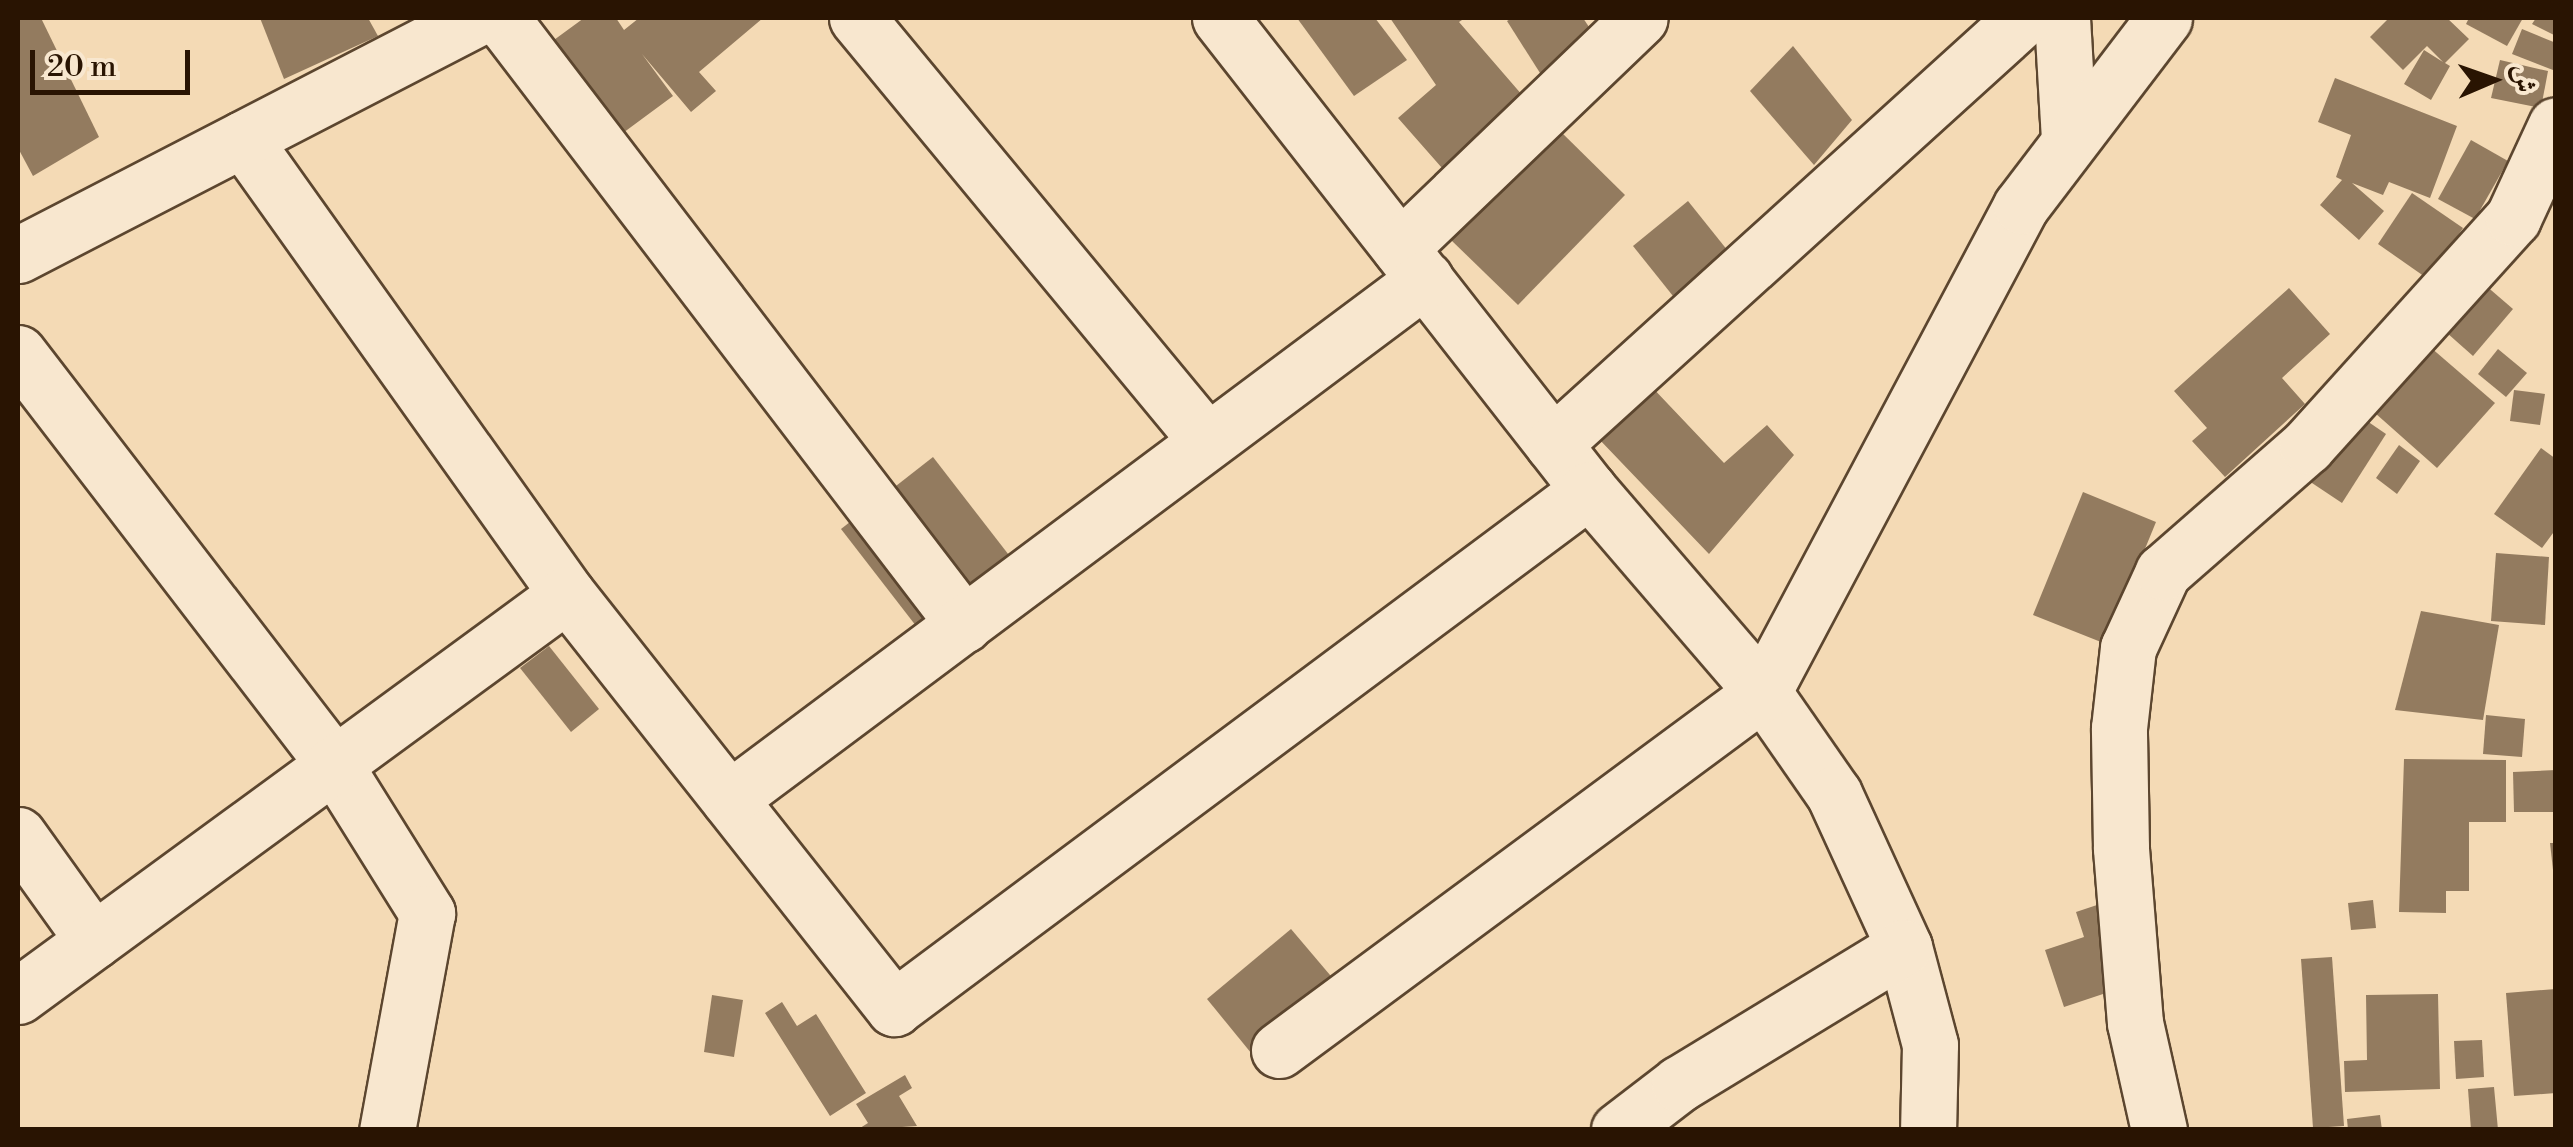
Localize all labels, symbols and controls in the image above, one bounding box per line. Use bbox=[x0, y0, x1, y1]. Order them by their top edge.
scale bar bbox=[35, 30, 195, 92]
north arrow bbox=[2443, 30, 2543, 130]
text: 20 m bbox=[47, 48, 116, 86]
text: ش bbox=[2506, 64, 2541, 93]

